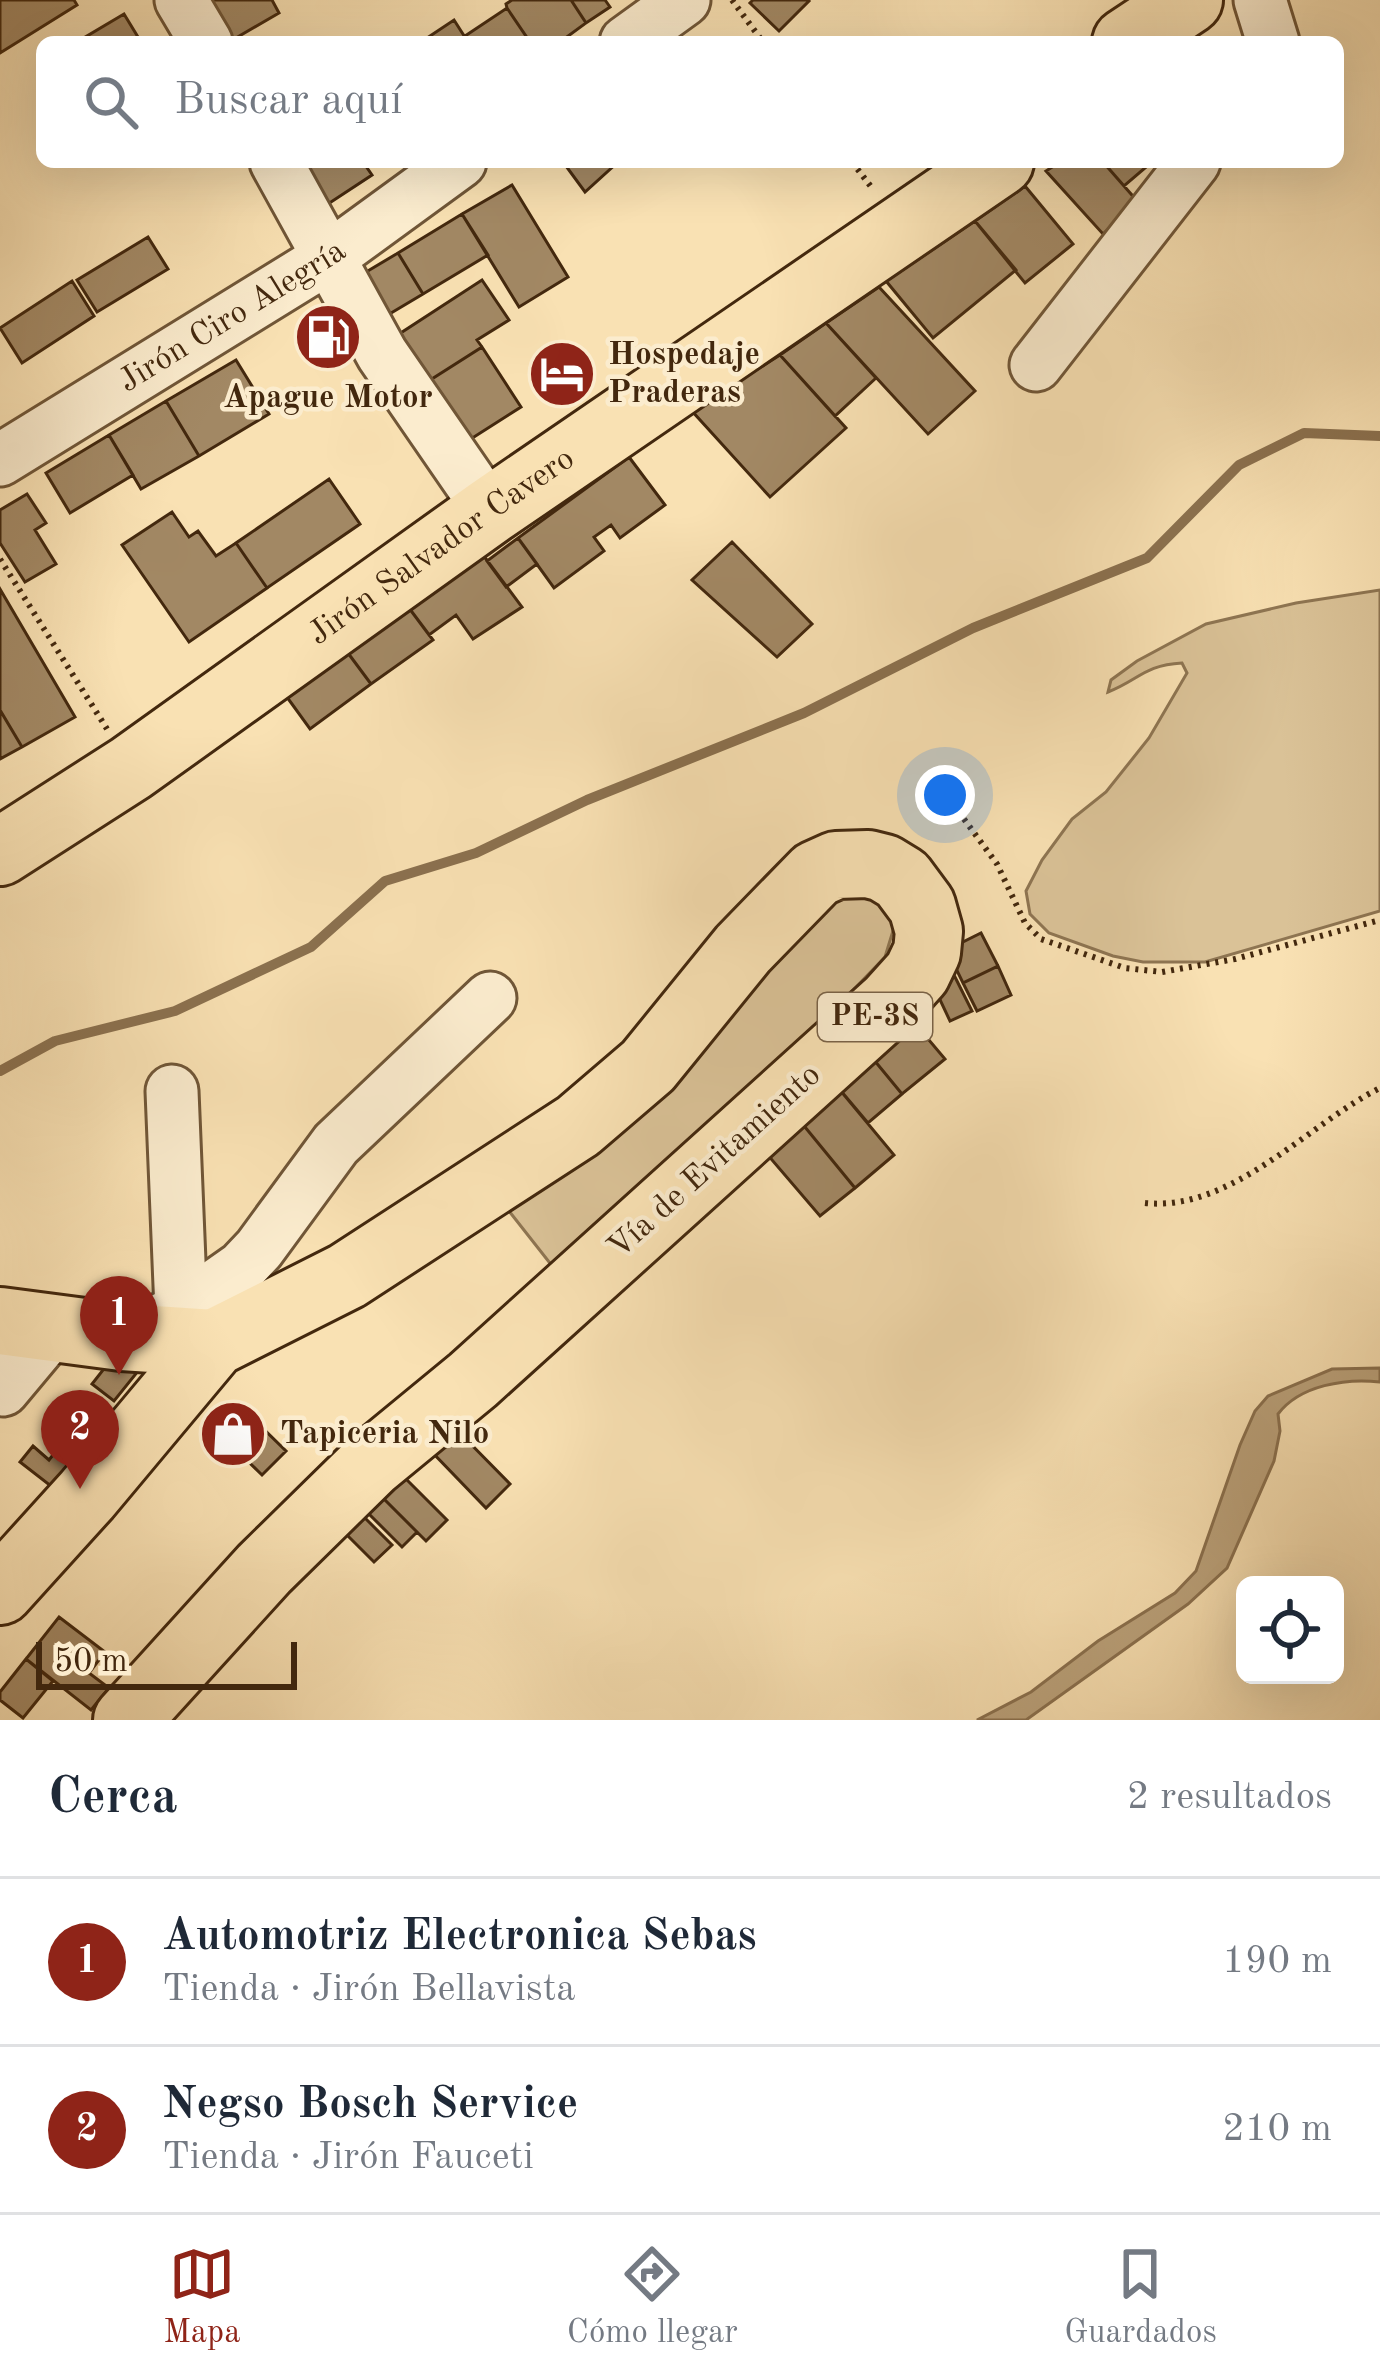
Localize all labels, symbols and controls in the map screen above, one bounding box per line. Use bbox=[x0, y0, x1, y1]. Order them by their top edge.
search box bbox=[36, 36, 1344, 168]
icon: search bbox=[78, 69, 144, 135]
text: Buscar aquí bbox=[174, 79, 403, 124]
street label: Jirón Ciro Alegría bbox=[113, 234, 352, 399]
fuel station icon: Apague Motor bbox=[293, 302, 363, 372]
hotel icon: Hospedaje Praderas bbox=[527, 339, 597, 409]
place label: Hospedaje Praderas bbox=[608, 339, 760, 410]
place label: Apague Motor bbox=[223, 382, 433, 415]
street label: Jirón Salvador Cavero bbox=[303, 442, 580, 652]
your location bbox=[915, 765, 975, 825]
road number: PE-3S bbox=[818, 993, 932, 1041]
street label: Vía de Evitamiento bbox=[602, 1058, 828, 1266]
pin: 1 bbox=[80, 1276, 158, 1375]
pin: 2 bbox=[41, 1390, 119, 1489]
shop icon: Tapiceria Nilo bbox=[198, 1399, 268, 1469]
place label: Tapiceria Nilo bbox=[280, 1418, 489, 1451]
map controls bbox=[1236, 1576, 1344, 1684]
button: locate bbox=[1236, 1576, 1344, 1684]
scale bar bbox=[36, 1636, 297, 1689]
text: 50 m bbox=[54, 1646, 128, 1679]
text: Cerca bbox=[48, 1773, 178, 1824]
text: 2 resultados bbox=[1127, 1778, 1332, 1817]
text: Automotriz Electronica Sebas bbox=[162, 1915, 757, 1960]
text: 1 bbox=[76, 1942, 98, 1981]
text: 190 m bbox=[1222, 1942, 1332, 1981]
text: Tienda · Jirón Bellavista bbox=[162, 1970, 576, 2009]
text: Negso Bosch Service bbox=[162, 2083, 578, 2128]
text: 2 bbox=[76, 2110, 98, 2149]
text: 210 m bbox=[1222, 2110, 1332, 2149]
text: Tienda · Jirón Fauceti bbox=[162, 2138, 534, 2177]
tab: Mapa bbox=[163, 2241, 241, 2354]
tab: Cómo llegar bbox=[567, 2241, 738, 2354]
tab: Guardados bbox=[1064, 2241, 1217, 2354]

